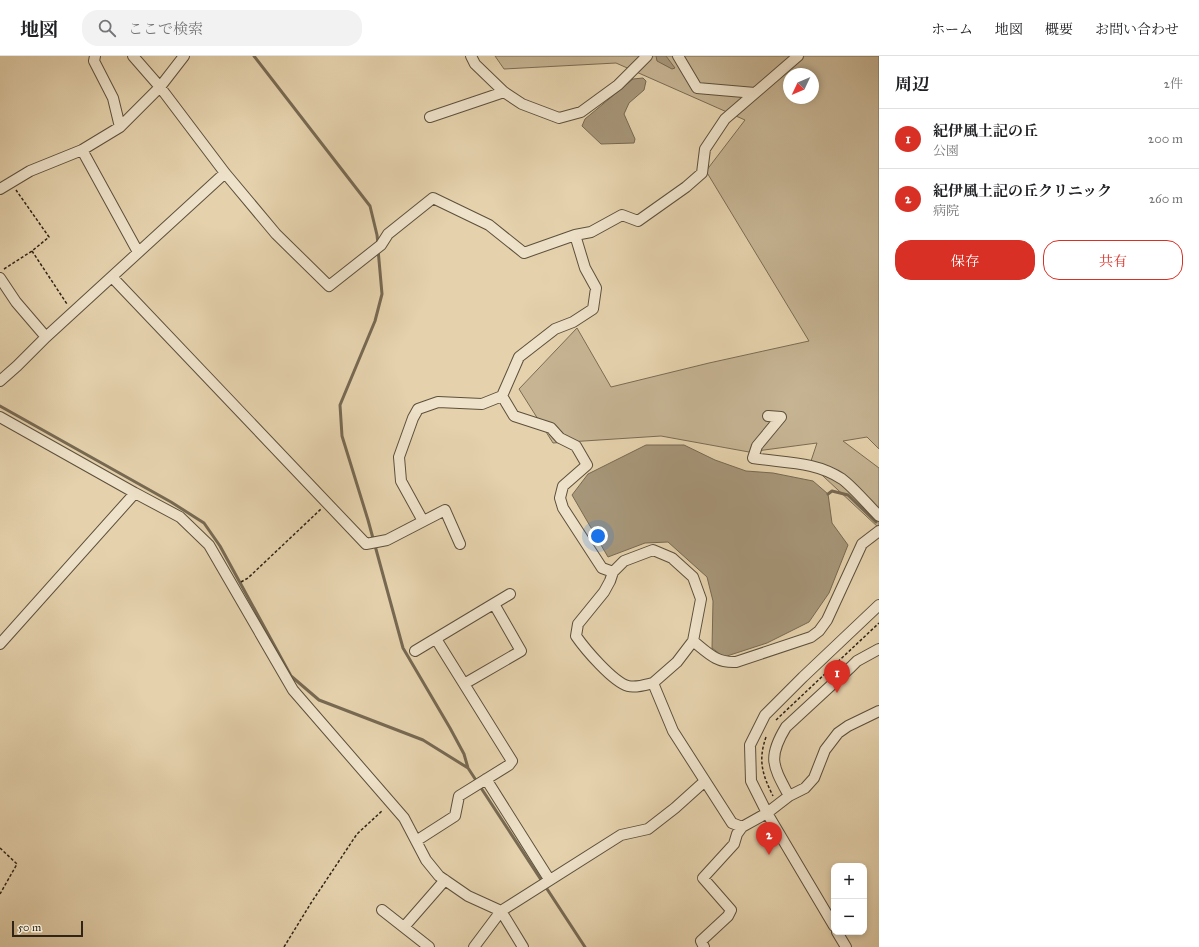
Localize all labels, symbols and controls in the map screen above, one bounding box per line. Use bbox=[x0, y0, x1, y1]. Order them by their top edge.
search box bbox=[82, 10, 362, 46]
icon: search bbox=[96, 17, 118, 39]
text: 地図 bbox=[20, 18, 58, 41]
text: ここで検索 bbox=[128, 20, 203, 38]
text: ホーム bbox=[931, 21, 973, 38]
text: 地図 bbox=[995, 21, 1023, 38]
text: 概要 bbox=[1045, 21, 1073, 38]
text: お問い合わせ bbox=[1095, 21, 1179, 38]
north arrow bbox=[783, 68, 819, 104]
text: 周辺 bbox=[895, 74, 929, 95]
text: 2件 bbox=[1164, 76, 1183, 92]
text: 紀伊風土記の丘 bbox=[933, 122, 1038, 140]
text: 1 bbox=[905, 131, 911, 147]
text: 200 m bbox=[1148, 131, 1183, 147]
text: 公園 bbox=[933, 143, 959, 159]
text: 紀伊風土記の丘クリニック bbox=[933, 182, 1112, 200]
text: 2 bbox=[905, 191, 911, 207]
text: 260 m bbox=[1149, 191, 1183, 207]
text: 病院 bbox=[933, 203, 959, 219]
button: 保存 bbox=[895, 240, 1035, 280]
button: 共有 bbox=[1043, 240, 1183, 280]
your location bbox=[588, 526, 608, 546]
pin: 1 bbox=[824, 660, 850, 693]
pin: 2 bbox=[756, 822, 782, 855]
map controls bbox=[831, 863, 867, 935]
button: + bbox=[831, 863, 867, 899]
button: − bbox=[831, 899, 867, 935]
scale bar bbox=[12, 919, 83, 938]
text: 50 m bbox=[18, 921, 41, 934]

